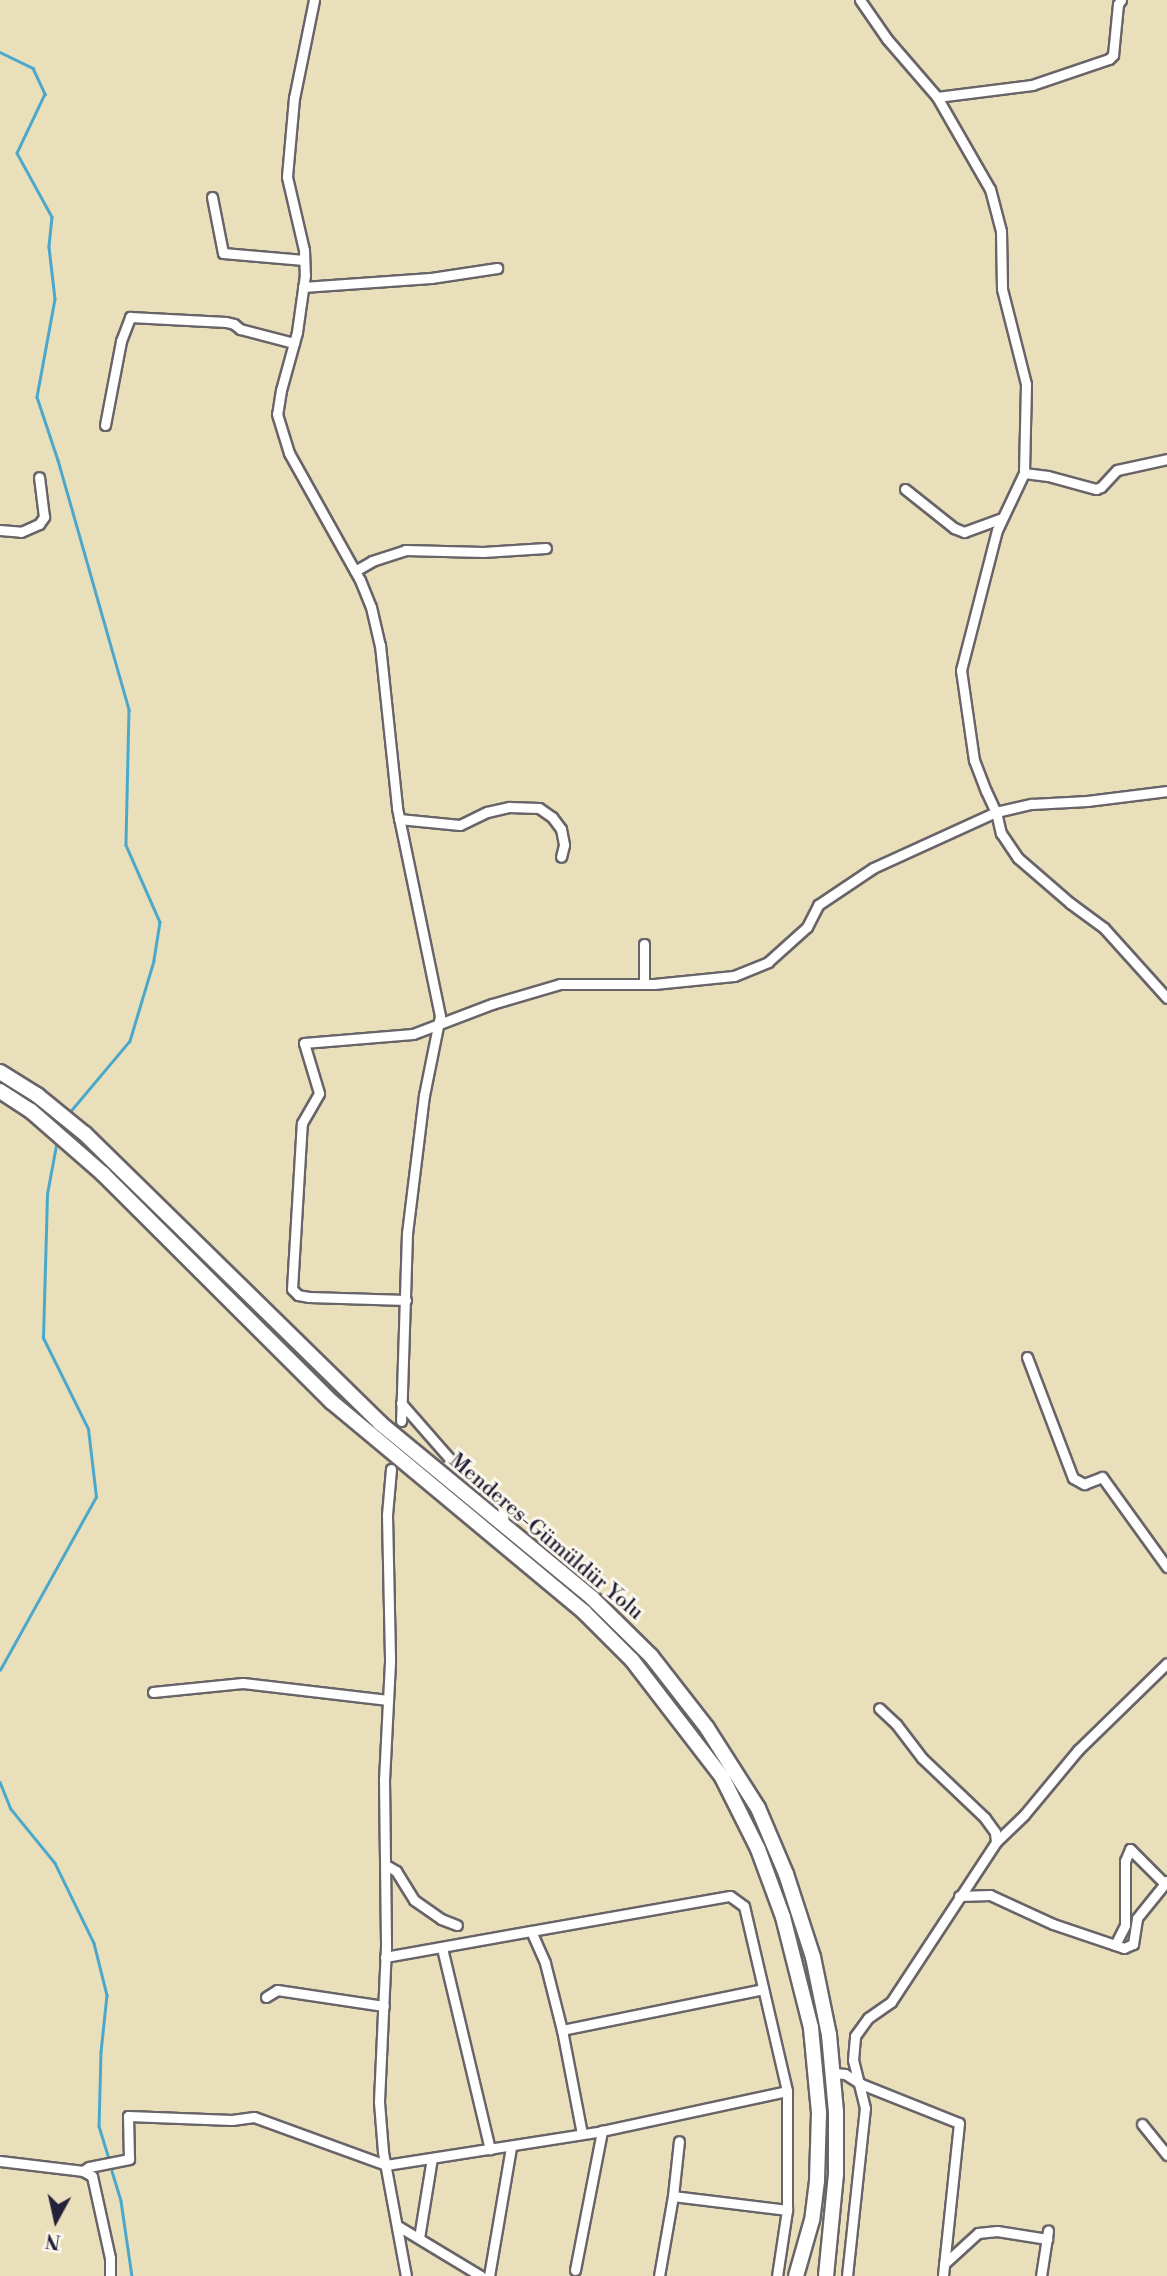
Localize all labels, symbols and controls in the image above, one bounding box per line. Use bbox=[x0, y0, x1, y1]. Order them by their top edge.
street label: Menderes-Gümüldür Yolu bbox=[444, 1449, 648, 1625]
north arrow bbox=[21, 2185, 91, 2255]
text: N bbox=[44, 2228, 62, 2254]

